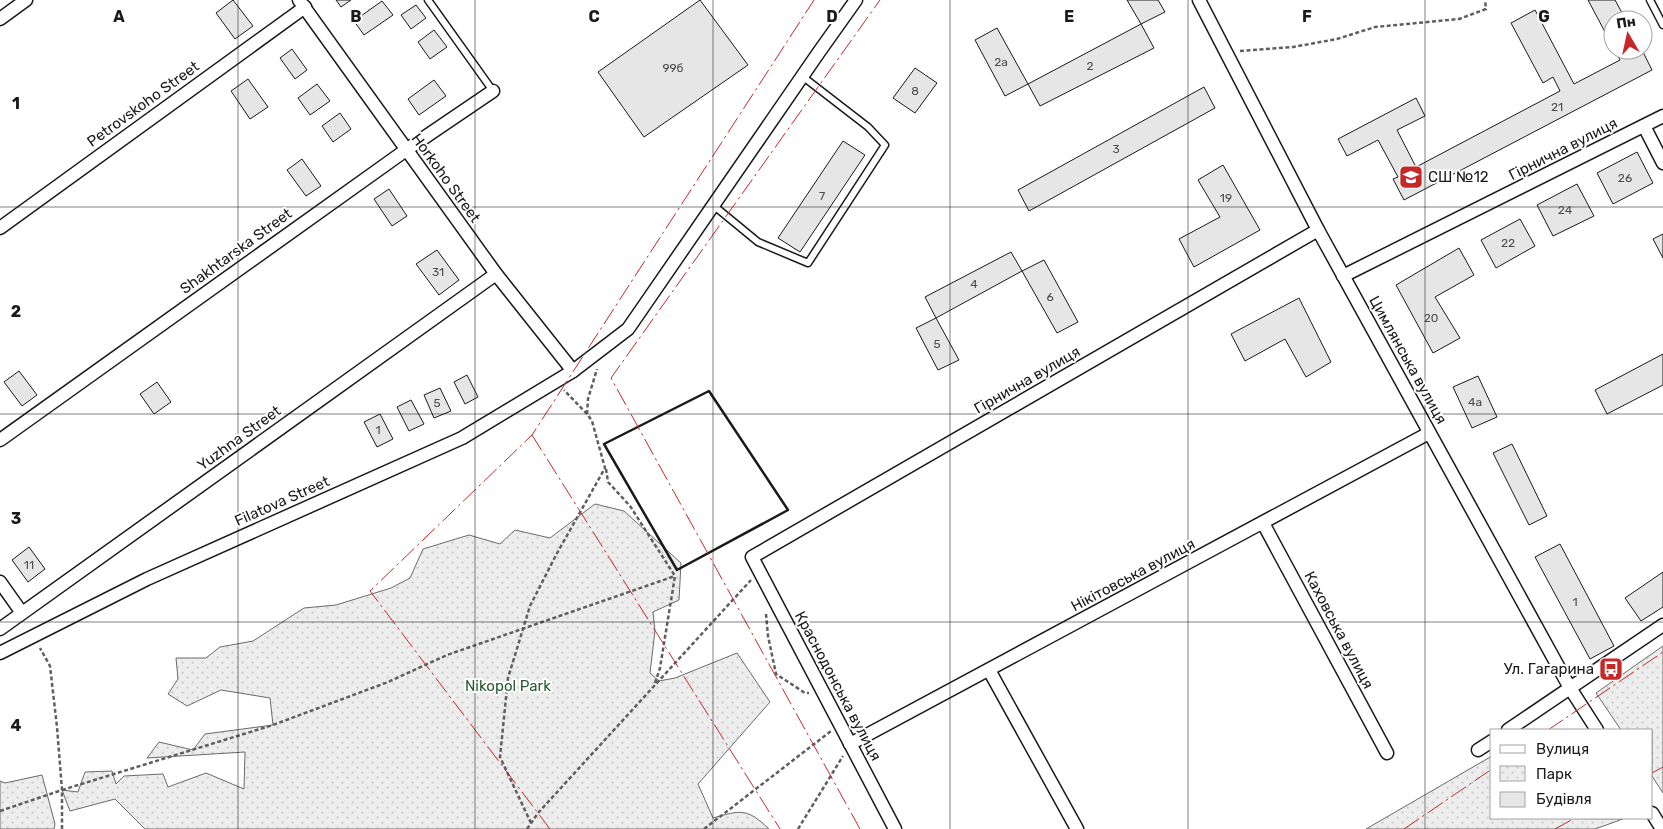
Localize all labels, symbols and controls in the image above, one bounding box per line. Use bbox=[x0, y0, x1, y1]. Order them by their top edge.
text: A bbox=[113, 7, 125, 26]
text: B bbox=[350, 7, 362, 26]
text: C bbox=[588, 7, 600, 26]
text: D bbox=[826, 7, 838, 26]
text: E bbox=[1064, 7, 1074, 26]
text: F bbox=[1302, 7, 1312, 26]
text: G bbox=[1538, 7, 1550, 26]
north arrow bbox=[1603, 10, 1653, 60]
text: Пн bbox=[1615, 13, 1637, 33]
house number: 2а bbox=[994, 55, 1008, 69]
street label: Petrovskoho Street bbox=[83, 57, 203, 151]
house number: 2 bbox=[1086, 59, 1094, 73]
house number: 99б bbox=[662, 61, 684, 75]
house number: 8 bbox=[911, 84, 919, 98]
text: 1 bbox=[12, 94, 20, 113]
house number: 21 bbox=[1551, 100, 1563, 114]
street label: Гірнична вулиця bbox=[1506, 114, 1620, 184]
street label: Horkoho Street bbox=[408, 130, 484, 226]
house number: 3 bbox=[1112, 142, 1120, 156]
school or university icon: СШ №12 bbox=[1398, 164, 1424, 190]
place label: СШ №12 bbox=[1428, 168, 1489, 186]
house number: 26 bbox=[1618, 171, 1632, 185]
house number: 7 bbox=[819, 189, 825, 203]
house number: 19 bbox=[1220, 191, 1232, 205]
house number: 24 bbox=[1558, 203, 1573, 217]
street label: Shakhtarska Street bbox=[177, 204, 296, 298]
house number: 22 bbox=[1501, 236, 1515, 250]
house number: 31 bbox=[432, 265, 444, 279]
house number: 4 bbox=[970, 277, 978, 291]
house number: 6 bbox=[1046, 290, 1054, 304]
street label: Цимлянська вулиця bbox=[1365, 293, 1451, 427]
text: 2 bbox=[11, 302, 21, 321]
house number: 20 bbox=[1424, 311, 1438, 325]
house number: 5 bbox=[933, 337, 941, 351]
street label: Гірнична вулиця bbox=[971, 342, 1083, 418]
house number: 4а bbox=[1468, 395, 1482, 409]
house number: 5 bbox=[433, 396, 441, 410]
street label: Yuzhna Street bbox=[194, 402, 284, 474]
house number: 1 bbox=[375, 423, 381, 437]
street label: Filatova Street bbox=[232, 472, 332, 530]
text: 3 bbox=[11, 509, 21, 528]
street label: Нікітовська вулиця bbox=[1068, 535, 1198, 615]
house number: 11 bbox=[24, 558, 34, 572]
street label: Каховська вулиця bbox=[1300, 568, 1378, 692]
house number: 1 bbox=[1572, 595, 1578, 609]
street label: Краснодонська вулиця bbox=[791, 608, 885, 764]
bus stop icon: Ул. Гагарина bbox=[1598, 656, 1624, 682]
place label: Ул. Гагарина bbox=[1504, 660, 1594, 678]
park label: Nikopol Park bbox=[465, 677, 551, 695]
text: 4 bbox=[11, 716, 22, 735]
legend bbox=[1490, 729, 1653, 819]
text: Вулиця bbox=[1536, 740, 1589, 758]
text: Парк bbox=[1536, 765, 1572, 783]
text: Будівля bbox=[1536, 790, 1592, 808]

